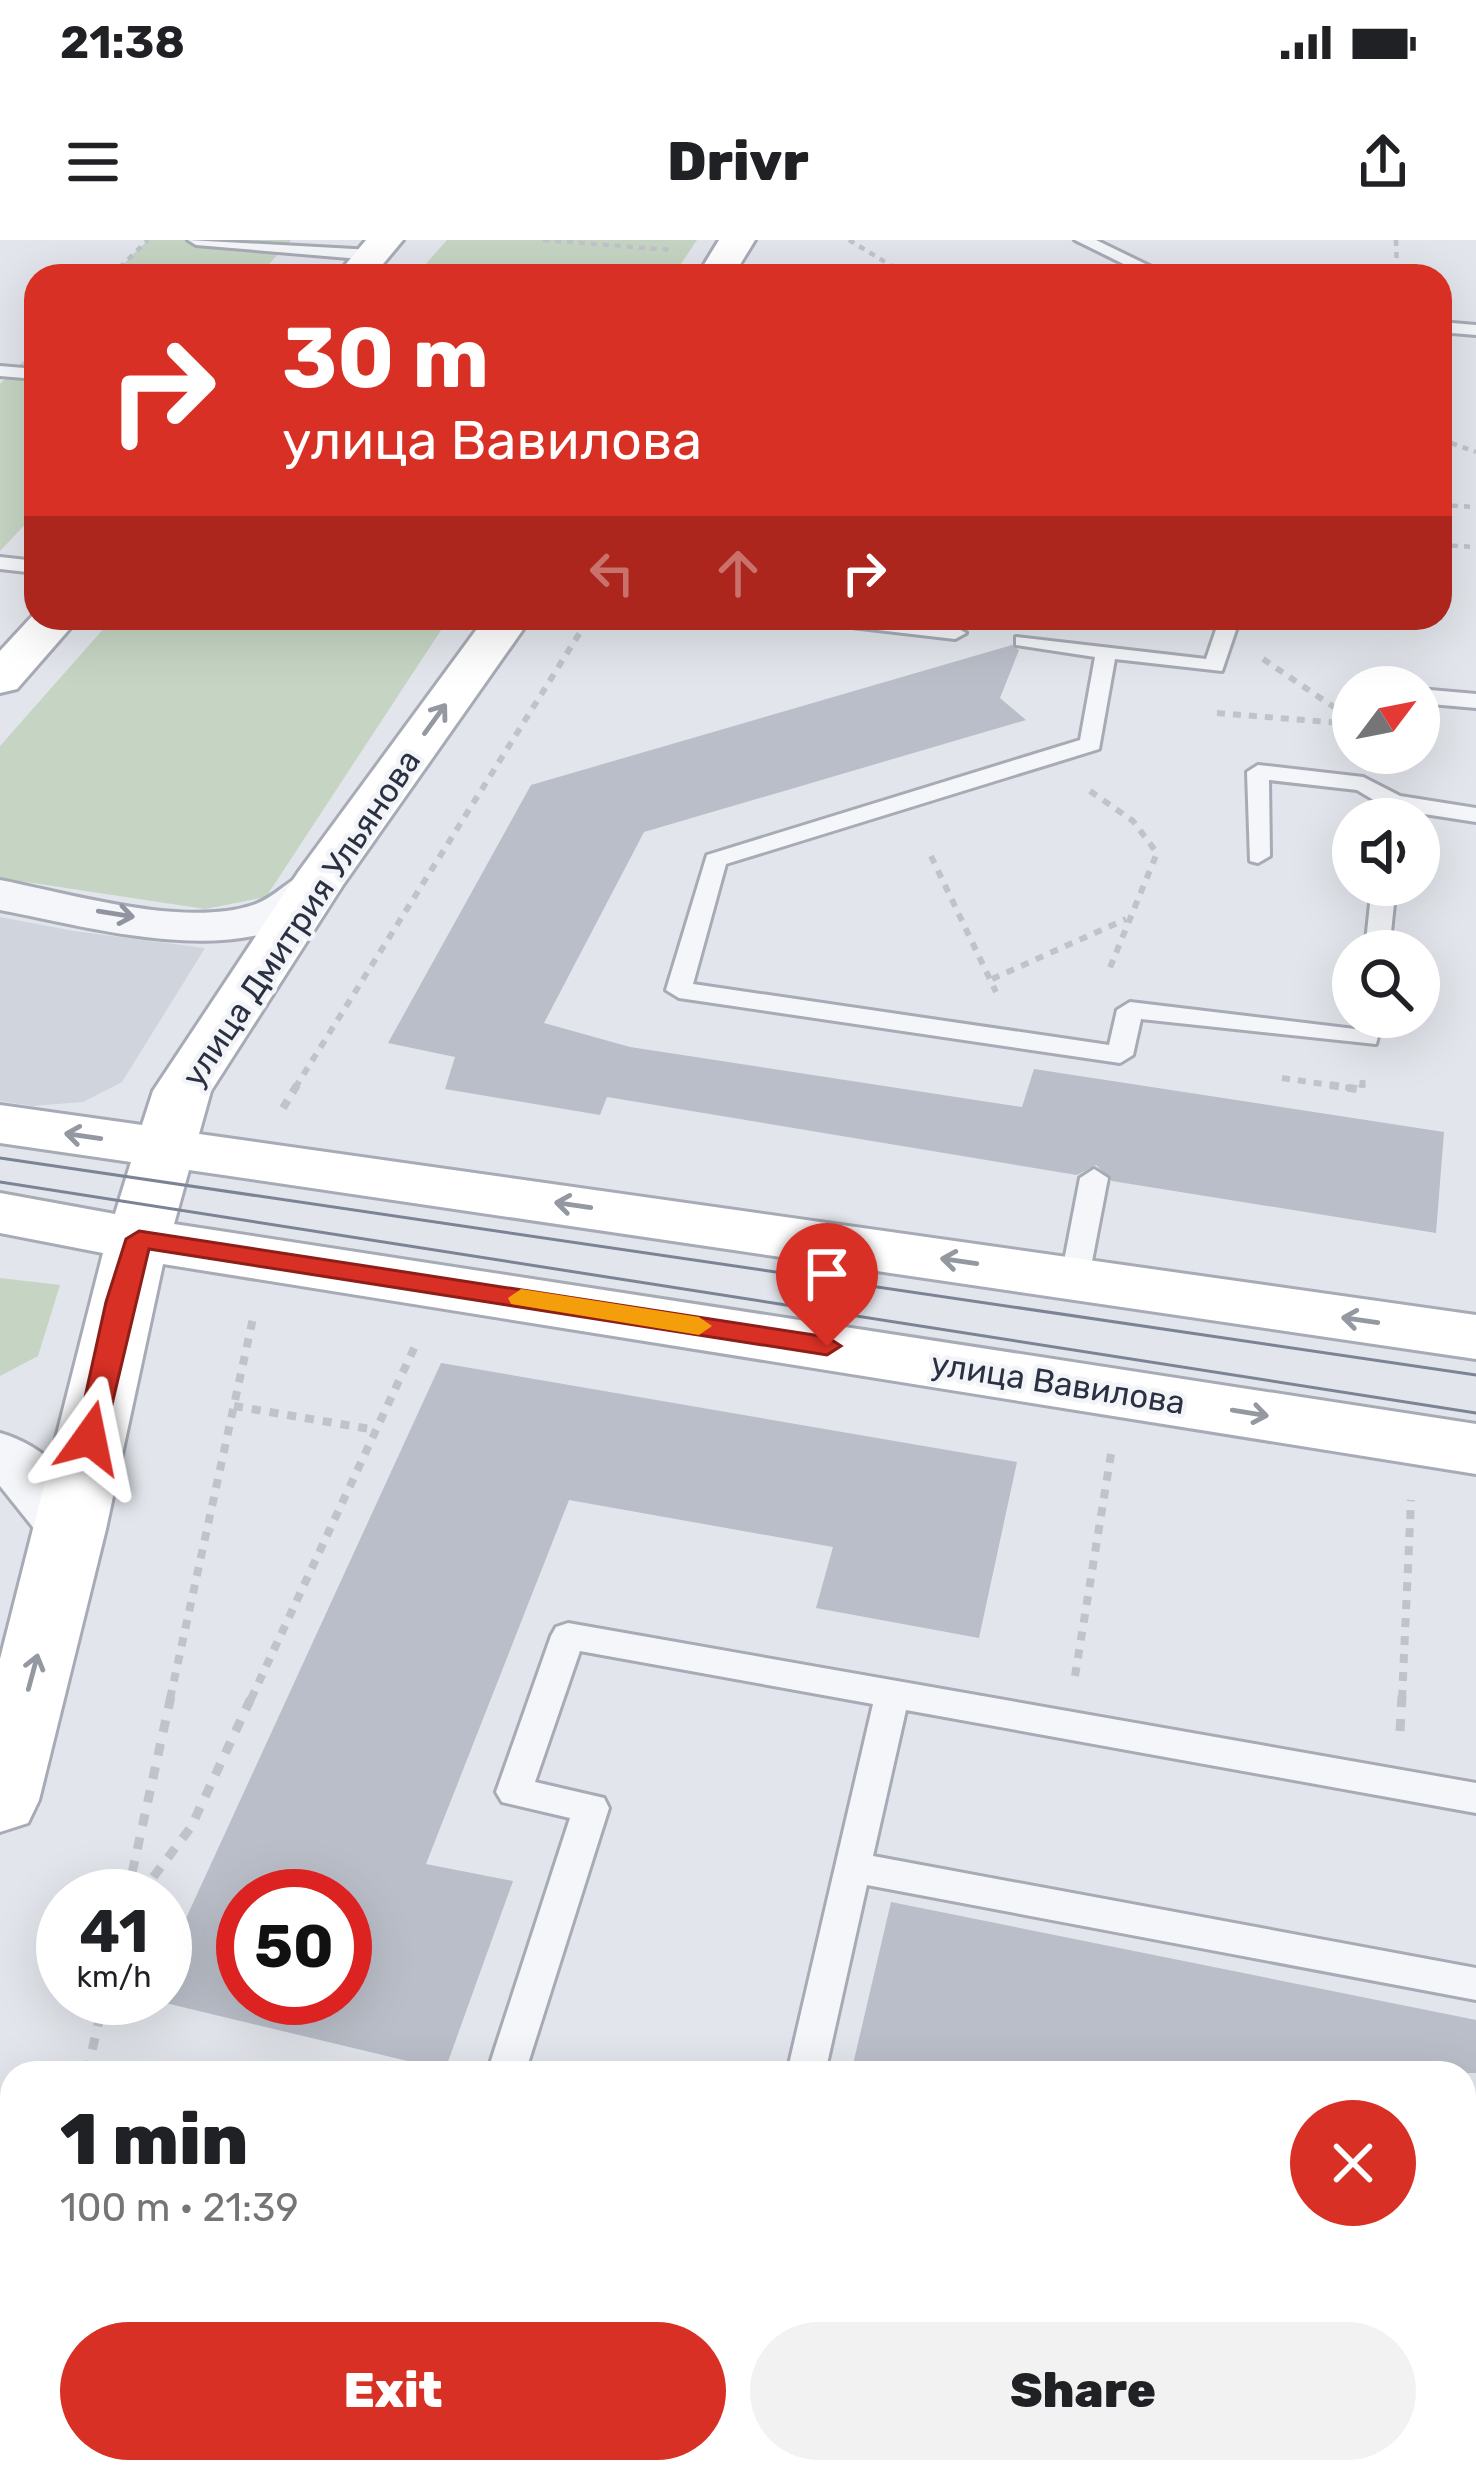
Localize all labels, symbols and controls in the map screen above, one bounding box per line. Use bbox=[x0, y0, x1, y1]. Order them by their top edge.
text: 21:38 bbox=[60, 16, 185, 69]
icon: menu bbox=[60, 129, 126, 195]
icon: share bbox=[1350, 129, 1416, 195]
text: Drivr bbox=[667, 130, 809, 194]
text: 30 m bbox=[282, 308, 489, 408]
icon: right bbox=[84, 312, 240, 468]
text: улица Вавилова bbox=[282, 409, 702, 473]
icon: left bbox=[579, 540, 645, 606]
icon: ahead bbox=[705, 540, 771, 606]
icon: right bbox=[831, 540, 897, 606]
north arrow bbox=[1332, 666, 1440, 774]
map controls bbox=[1332, 666, 1440, 1038]
one-way arrow bbox=[422, 703, 448, 736]
street label: улица Дмитрия Ульянова bbox=[174, 742, 428, 1094]
button: sound bbox=[1332, 798, 1440, 906]
one-way arrow bbox=[95, 903, 134, 926]
button: search bbox=[1332, 930, 1440, 1038]
one-way arrow bbox=[64, 1124, 103, 1147]
one-way arrow bbox=[554, 1193, 593, 1216]
pin bbox=[776, 1223, 878, 1346]
icon: arrive bbox=[794, 1241, 860, 1307]
one-way arrow bbox=[940, 1249, 979, 1272]
one-way arrow bbox=[1342, 1308, 1381, 1331]
street label: улица Вавилова bbox=[928, 1344, 1188, 1422]
position arrow bbox=[27, 1375, 153, 1501]
one-way arrow bbox=[1230, 1403, 1269, 1426]
one-way arrow bbox=[24, 1654, 46, 1692]
speed limit sign: 50 bbox=[216, 1869, 372, 2025]
text: 41 bbox=[79, 1896, 149, 1967]
text: km/h bbox=[77, 1959, 151, 1995]
text: 1 min bbox=[60, 2097, 248, 2182]
button: close bbox=[1290, 2100, 1416, 2226]
text: 100 m · 21:39 bbox=[60, 2185, 299, 2231]
button: Exit bbox=[60, 2322, 726, 2460]
button: Share bbox=[750, 2322, 1416, 2460]

